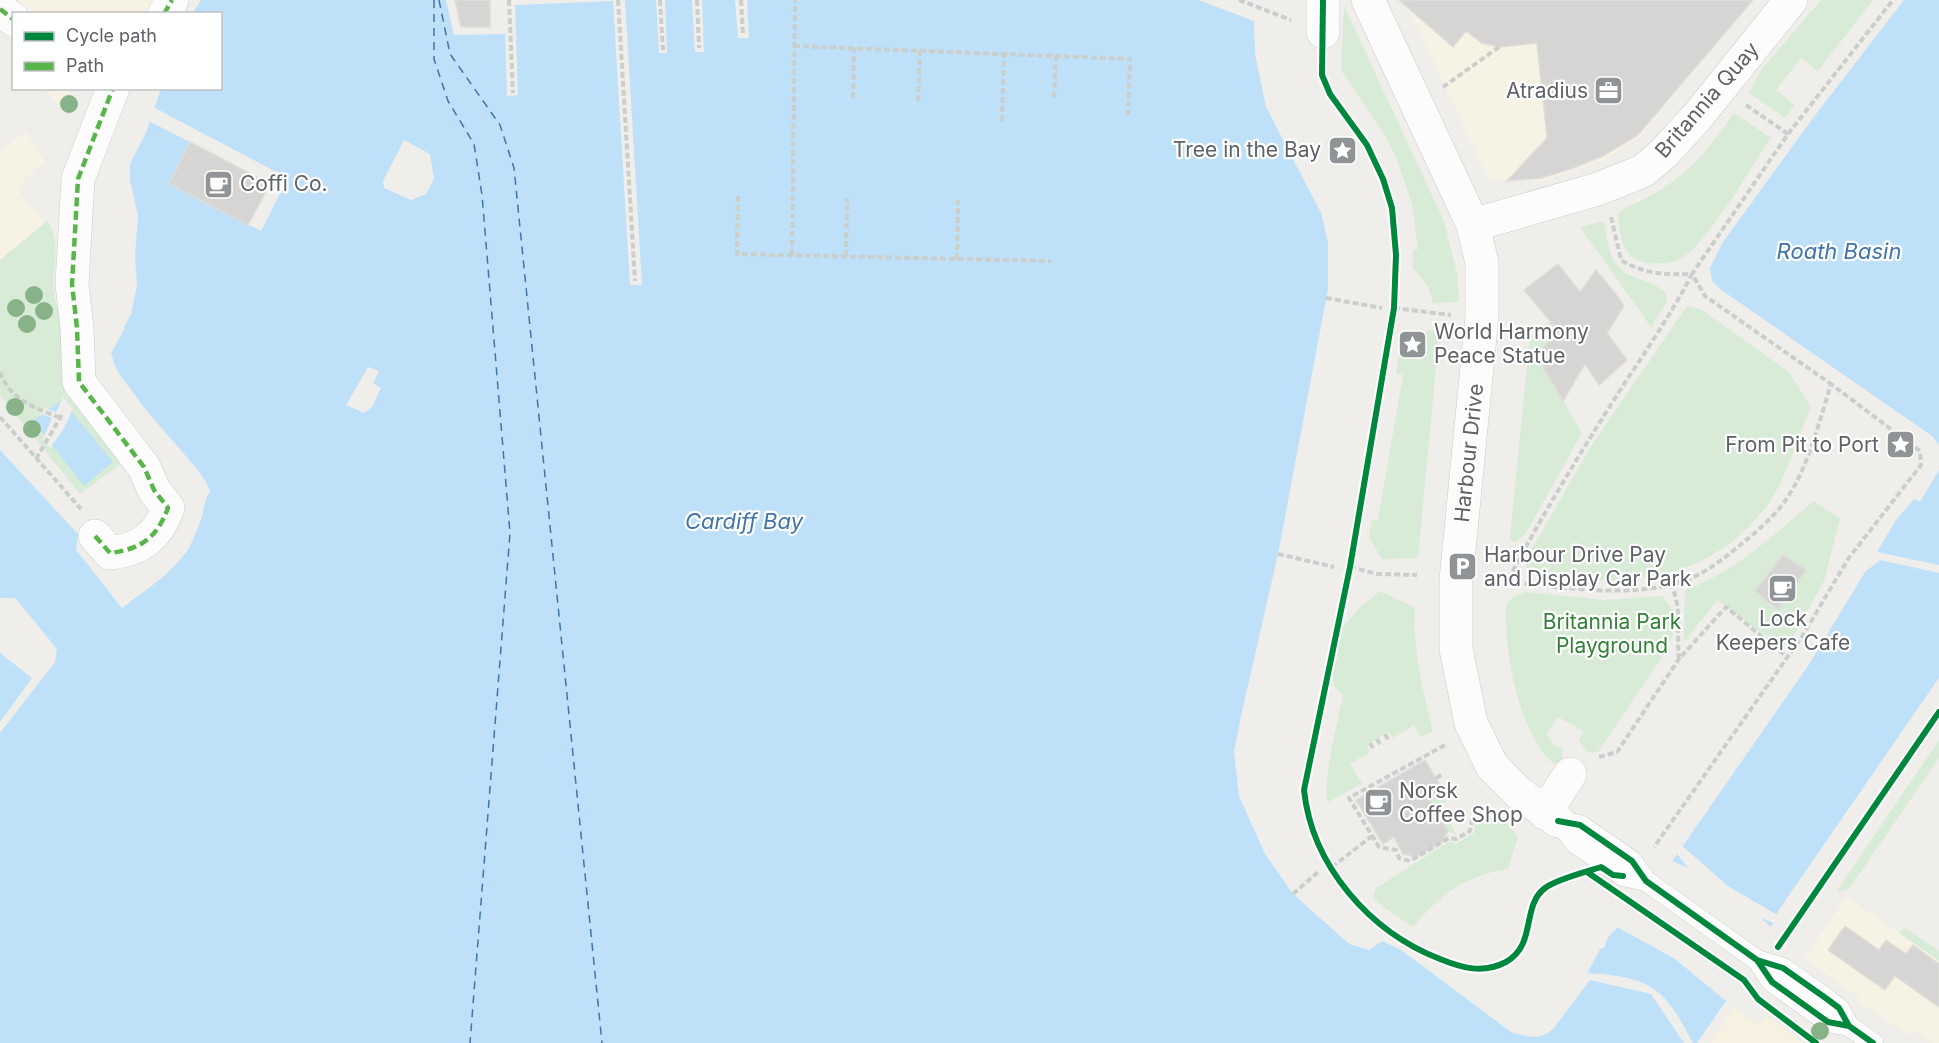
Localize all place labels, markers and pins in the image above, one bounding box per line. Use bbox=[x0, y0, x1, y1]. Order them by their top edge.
office icon: Atradius bbox=[1593, 75, 1625, 107]
place label: Atradius bbox=[1506, 78, 1588, 103]
place icon: Tree in the Bay bbox=[1326, 134, 1358, 166]
place label: Tree in the Bay bbox=[1173, 137, 1321, 162]
cafe icon: Coffi Co. bbox=[203, 168, 235, 200]
place label: Coffi Co. bbox=[240, 171, 328, 196]
place label: World Harmony Peace Statue bbox=[1434, 319, 1589, 368]
place icon: World Harmony Peace Statue bbox=[1397, 328, 1429, 360]
place icon: From Pit to Port bbox=[1884, 429, 1916, 461]
place label: From Pit to Port bbox=[1725, 432, 1879, 457]
place label: Harbour Drive Pay and Display Car Park bbox=[1484, 542, 1692, 591]
parking icon: Harbour Drive Pay and Display Car Park bbox=[1447, 551, 1479, 583]
cafe icon: Lock Keepers Cafe bbox=[1767, 572, 1799, 604]
place label: Lock Keepers Cafe bbox=[1716, 606, 1850, 655]
place label: Norsk Coffee Shop bbox=[1399, 778, 1523, 827]
cafe icon: Norsk Coffee Shop bbox=[1362, 787, 1394, 819]

